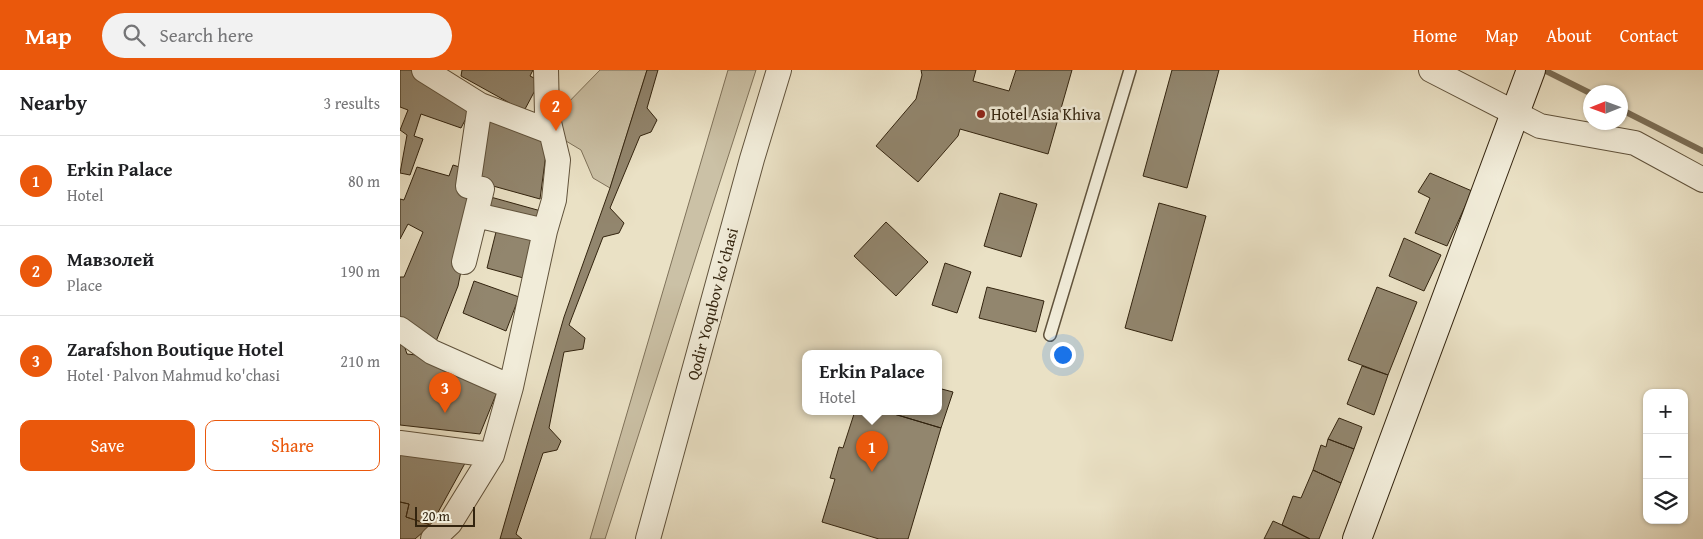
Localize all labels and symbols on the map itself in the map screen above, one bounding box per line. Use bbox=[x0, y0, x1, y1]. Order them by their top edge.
north arrow bbox=[1583, 85, 1628, 130]
pin: 2 bbox=[540, 90, 572, 131]
place label: Hotel Asia Khiva bbox=[991, 102, 1101, 126]
marker: Hotel Asia Khiva bbox=[975, 108, 987, 120]
street label: Qodir Yoqubov ko'chasi bbox=[680, 225, 744, 383]
your location bbox=[1050, 342, 1076, 368]
pin: 3 bbox=[429, 372, 461, 413]
pin: 1 bbox=[856, 431, 888, 472]
scale bar bbox=[415, 504, 475, 527]

